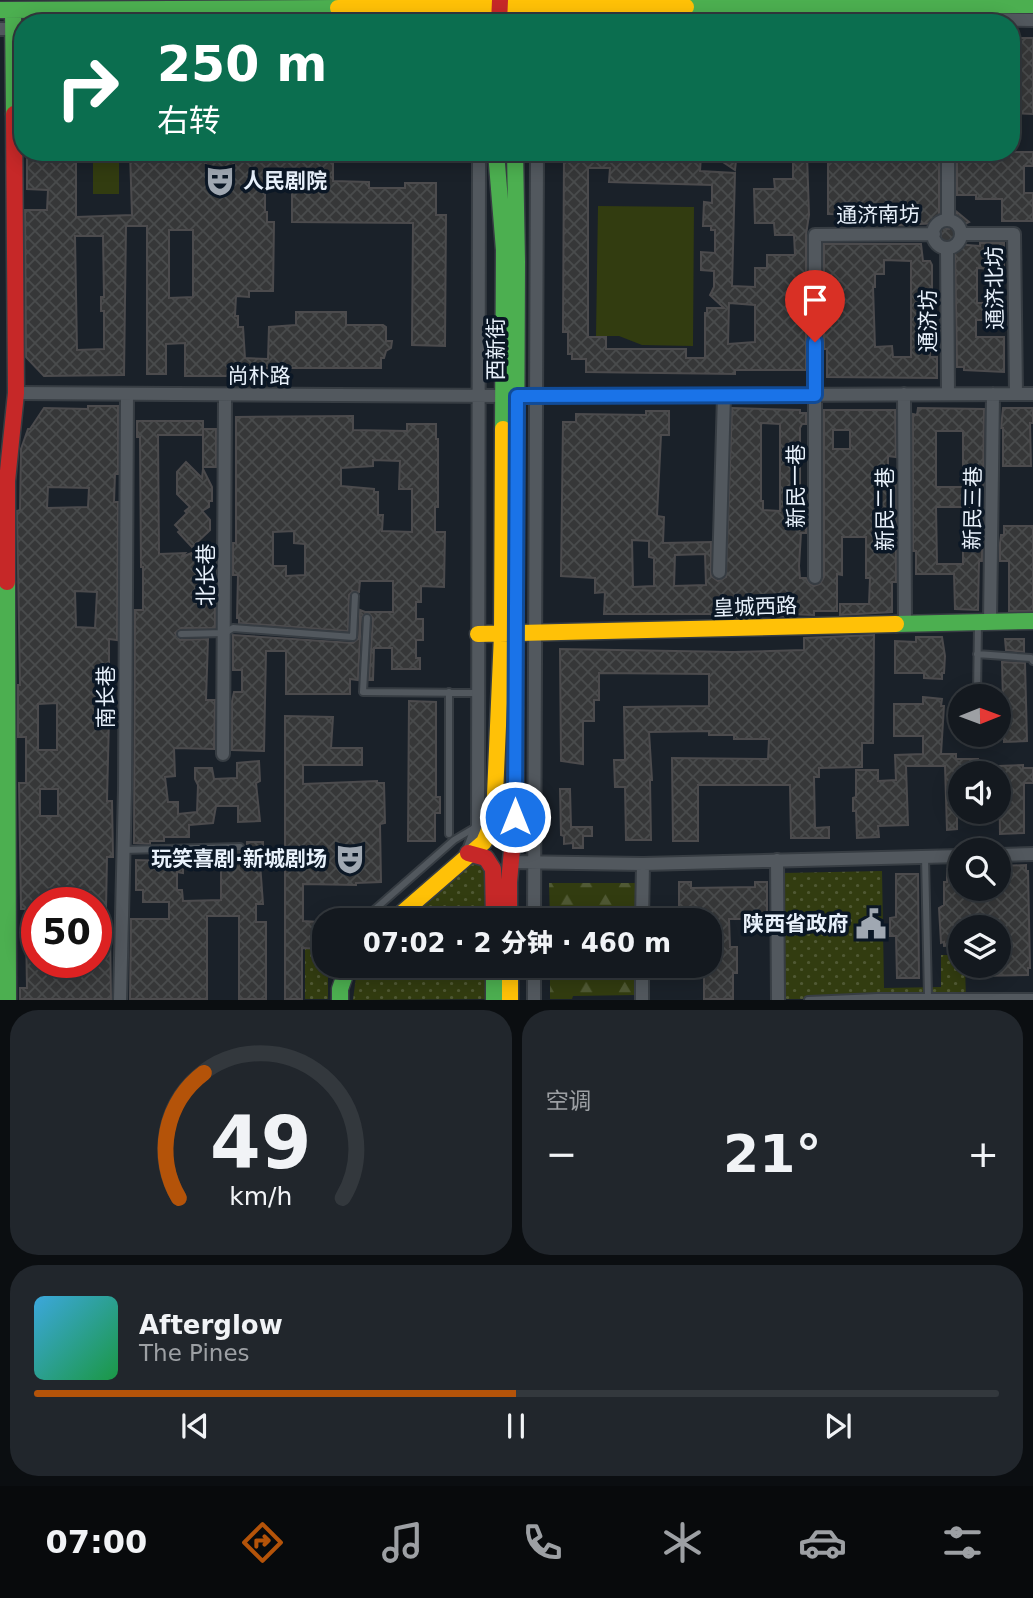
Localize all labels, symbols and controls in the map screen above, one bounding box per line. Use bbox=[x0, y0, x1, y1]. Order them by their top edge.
text: 250 m bbox=[157, 36, 327, 93]
icon: right bbox=[42, 42, 133, 133]
text: 右转 bbox=[157, 102, 221, 140]
theatre icon: 人民剧院 bbox=[203, 164, 237, 198]
place label: 人民剧院 bbox=[243, 169, 327, 193]
street label: 通济南坊 bbox=[836, 202, 920, 228]
street label: 通济北坊 bbox=[982, 246, 1008, 330]
pin bbox=[785, 270, 845, 342]
icon: arrive bbox=[796, 281, 834, 319]
street label: 通济坊 bbox=[916, 290, 940, 353]
street label: 西新街 bbox=[484, 318, 508, 381]
street label: 尚朴路 bbox=[228, 364, 291, 388]
street label: 新民一巷 bbox=[784, 444, 808, 528]
street label: 新民三巷 bbox=[960, 466, 986, 550]
street label: 新民二巷 bbox=[873, 467, 897, 551]
street label: 北长巷 bbox=[194, 544, 218, 607]
street label: 皇城西路 bbox=[713, 594, 797, 620]
street label: 南长巷 bbox=[94, 666, 118, 729]
north arrow bbox=[948, 684, 1012, 747]
map controls bbox=[948, 684, 1011, 978]
button: sound bbox=[948, 761, 1011, 824]
position arrow bbox=[478, 780, 552, 854]
button: search bbox=[948, 838, 1011, 901]
theatre icon: 玩笑喜剧·新城剧场 bbox=[333, 842, 367, 876]
place label: 玩笑喜剧·新城剧场 bbox=[151, 847, 327, 871]
speed limit sign: 50 bbox=[21, 887, 112, 978]
public building icon: 陕西省政府 bbox=[854, 907, 888, 941]
place label: 陕西省政府 bbox=[743, 912, 848, 936]
button: layers bbox=[948, 915, 1011, 978]
text: 07:02 · 2 分钟 · 460 m bbox=[363, 928, 671, 958]
text: 空调 bbox=[546, 1088, 592, 1114]
text: 49 bbox=[210, 1101, 311, 1186]
text: 21° bbox=[723, 1124, 821, 1184]
text: − bbox=[546, 1132, 577, 1176]
text: + bbox=[967, 1132, 999, 1176]
text: km/h bbox=[229, 1182, 292, 1211]
text: Afterglow bbox=[139, 1310, 283, 1340]
text: The Pines bbox=[139, 1340, 250, 1366]
icon: previous bbox=[176, 1407, 214, 1445]
icon: pause bbox=[497, 1407, 535, 1445]
icon: next bbox=[819, 1407, 857, 1445]
icon: directions bbox=[238, 1518, 287, 1567]
icon: music bbox=[378, 1518, 427, 1567]
icon: phone bbox=[518, 1518, 567, 1567]
icon: climate bbox=[658, 1518, 707, 1567]
icon: car bbox=[798, 1518, 847, 1567]
icon: filters bbox=[938, 1518, 987, 1567]
text: 07:00 bbox=[46, 1523, 147, 1561]

